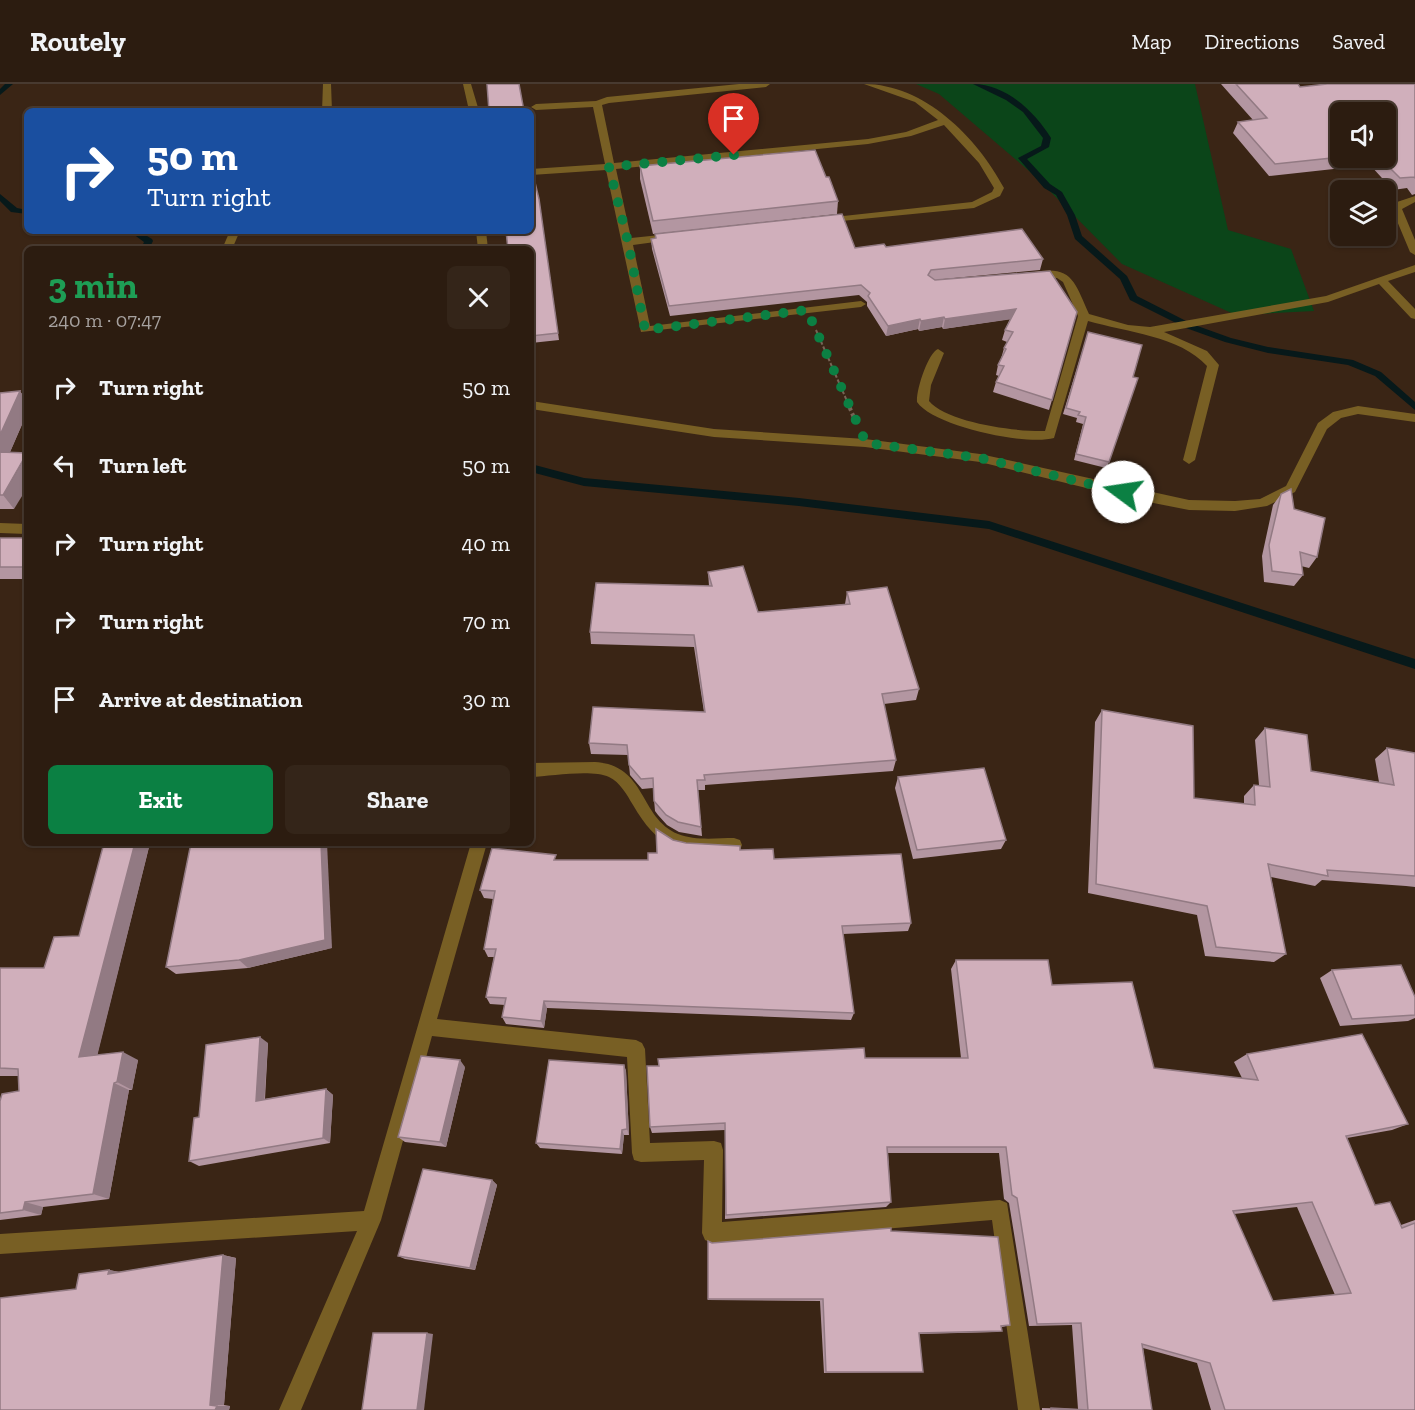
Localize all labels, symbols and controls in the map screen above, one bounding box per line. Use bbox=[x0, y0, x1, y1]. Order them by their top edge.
text: Routely bbox=[30, 25, 126, 58]
text: Map bbox=[1132, 29, 1172, 54]
text: Directions bbox=[1205, 29, 1299, 54]
text: Saved bbox=[1332, 29, 1385, 54]
pin bbox=[708, 93, 759, 155]
icon: arrive bbox=[717, 102, 750, 135]
map controls bbox=[1330, 102, 1396, 246]
button: sound bbox=[1330, 102, 1396, 168]
text: 50 m bbox=[147, 130, 238, 181]
icon: right bbox=[48, 132, 126, 210]
button: layers bbox=[1330, 180, 1396, 246]
text: Turn right bbox=[147, 181, 271, 213]
text: 3 min bbox=[48, 264, 138, 307]
button: close bbox=[447, 266, 510, 329]
text: 240 m · 07:47 bbox=[48, 308, 161, 332]
icon: right bbox=[48, 371, 81, 404]
text: Turn right bbox=[99, 374, 203, 401]
text: 50 m bbox=[462, 374, 510, 401]
icon: left bbox=[48, 449, 81, 482]
text: Turn left bbox=[99, 452, 186, 479]
text: 50 m bbox=[462, 452, 510, 479]
position arrow bbox=[1091, 460, 1155, 524]
icon: right bbox=[48, 527, 81, 560]
text: Turn right bbox=[99, 530, 203, 557]
text: 40 m bbox=[461, 530, 510, 557]
icon: right bbox=[48, 605, 81, 638]
text: Turn right bbox=[99, 608, 203, 635]
text: 70 m bbox=[463, 608, 510, 635]
icon: arrive bbox=[48, 683, 81, 716]
text: Arrive at destination bbox=[99, 686, 302, 713]
text: 30 m bbox=[463, 686, 510, 713]
button: Exit bbox=[48, 765, 273, 834]
button: Share bbox=[285, 765, 510, 834]

